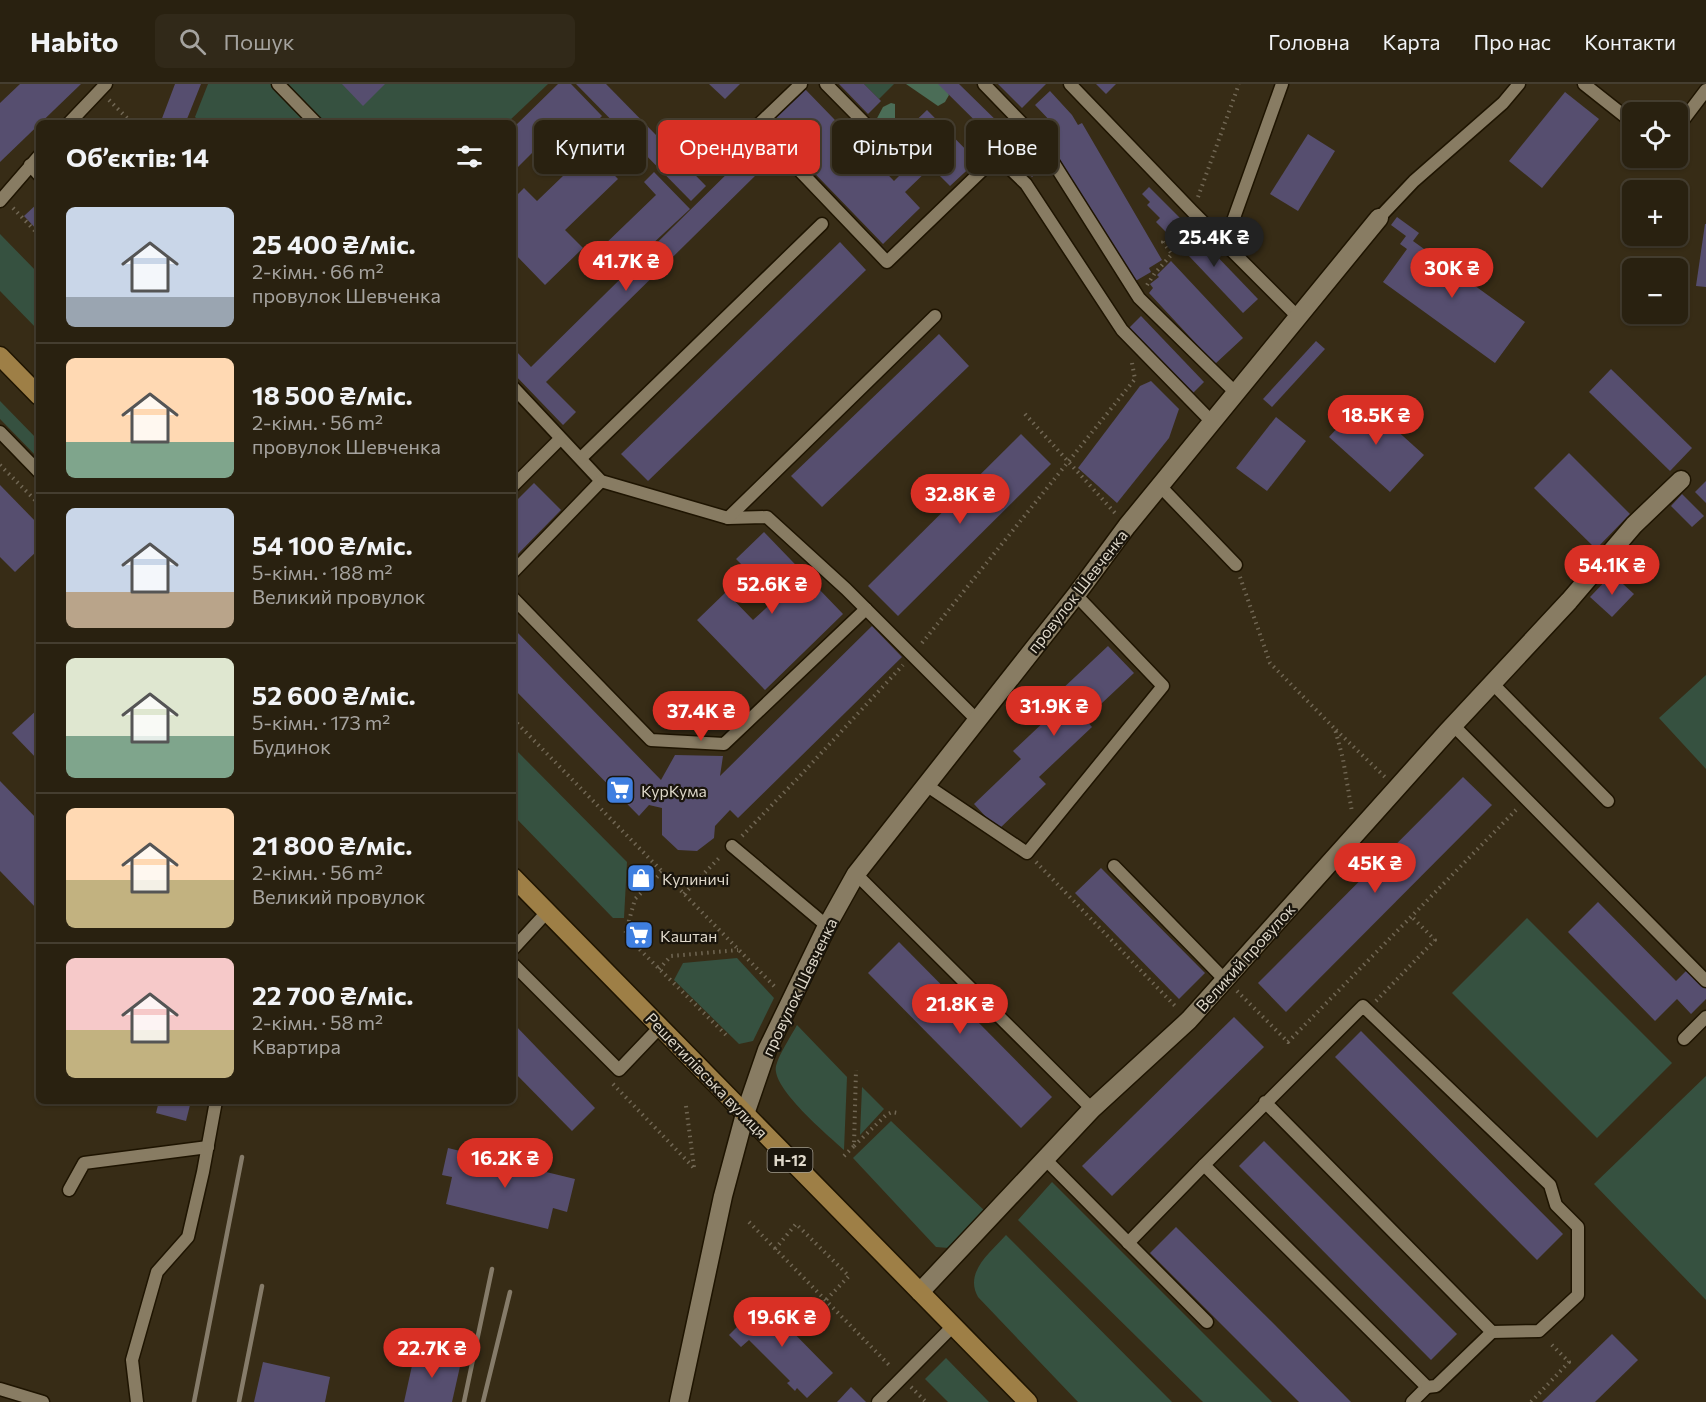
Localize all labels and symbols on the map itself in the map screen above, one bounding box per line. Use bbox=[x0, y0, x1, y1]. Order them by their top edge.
pin: 25.4K ₴ bbox=[1159, 217, 1269, 268]
pin: 41.7K ₴ bbox=[571, 241, 681, 292]
pin: 30K ₴ bbox=[1410, 248, 1494, 299]
pin: 18.5K ₴ bbox=[1321, 395, 1431, 446]
pin: 32.8K ₴ bbox=[905, 474, 1015, 525]
street label: провулок Шевченка bbox=[1023, 526, 1131, 656]
pin: 54.1K ₴ bbox=[1557, 545, 1667, 596]
pin: 52.6K ₴ bbox=[717, 564, 827, 615]
pin: 31.9K ₴ bbox=[999, 686, 1109, 737]
pin: 37.4K ₴ bbox=[646, 691, 756, 742]
supermarket icon: КурКума bbox=[604, 774, 636, 806]
place label: КурКума bbox=[641, 781, 707, 800]
pin: 45K ₴ bbox=[1333, 843, 1417, 894]
shop icon: Кулиничі bbox=[625, 862, 657, 894]
place label: Кулиничі bbox=[662, 869, 729, 888]
street label: Великий провулок bbox=[1192, 899, 1299, 1015]
street label: провулок Шевченка bbox=[757, 915, 841, 1059]
supermarket icon: Каштан bbox=[623, 919, 655, 951]
place label: Каштан bbox=[660, 926, 717, 945]
pin: 21.8K ₴ bbox=[905, 984, 1015, 1035]
street label: Решетилівська вулиця bbox=[642, 1008, 772, 1142]
pin: 16.2K ₴ bbox=[450, 1138, 560, 1189]
road number: Н-12 bbox=[768, 1148, 812, 1172]
pin: 19.6K ₴ bbox=[727, 1297, 837, 1348]
pin: 22.7K ₴ bbox=[377, 1328, 487, 1379]

